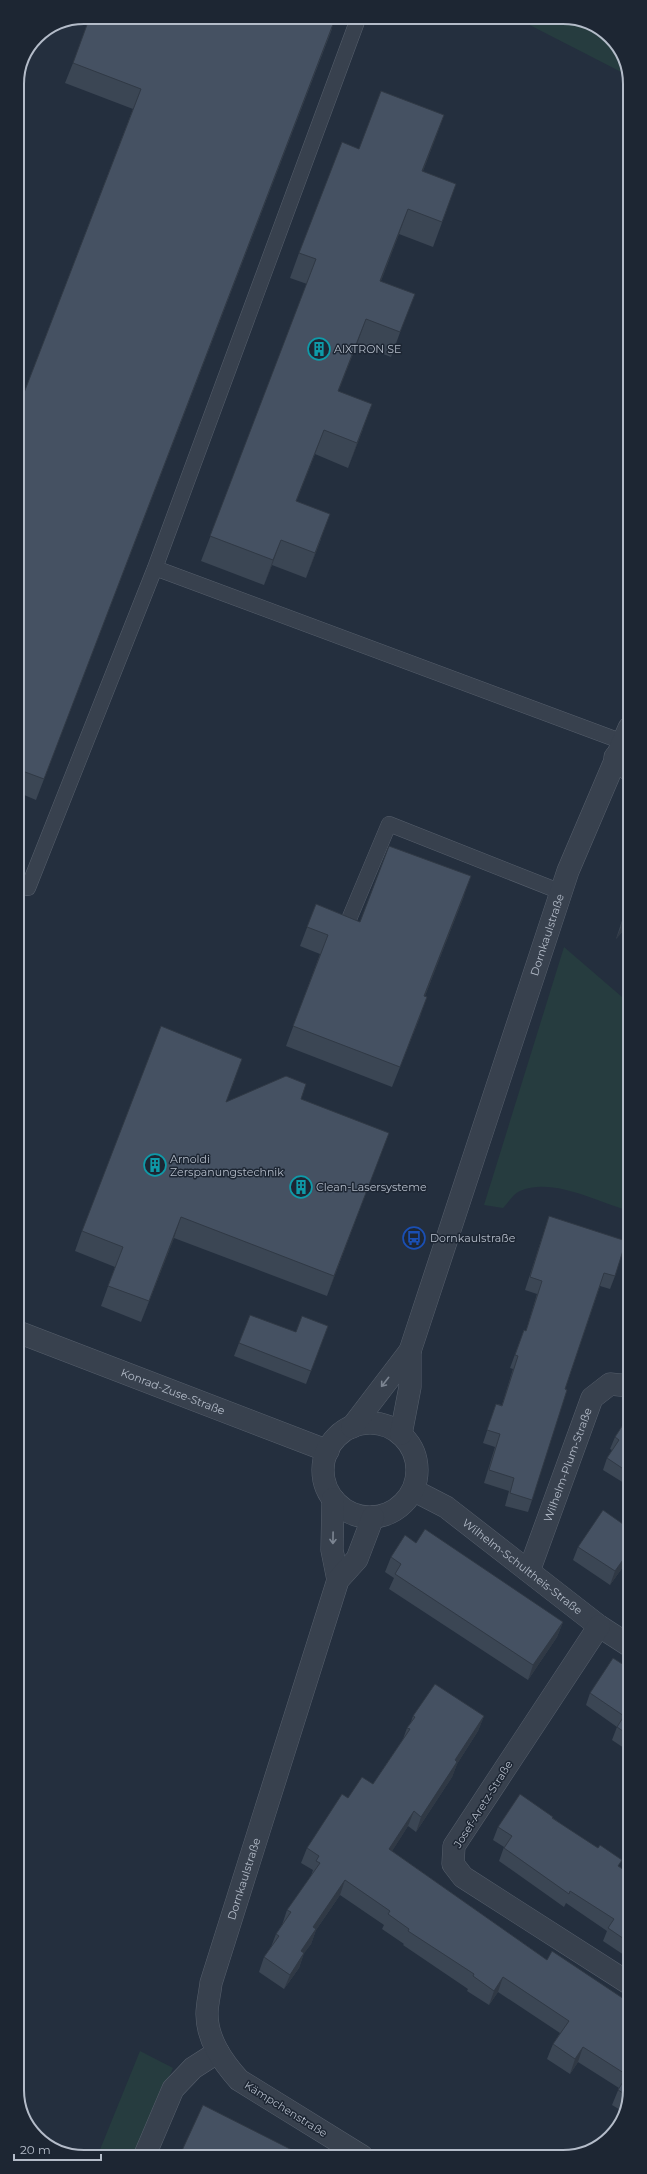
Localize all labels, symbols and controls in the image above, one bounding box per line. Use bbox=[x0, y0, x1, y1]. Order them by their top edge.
building icon: AIXTRON SE bbox=[306, 336, 332, 362]
place label: AIXTRON SE bbox=[334, 342, 401, 356]
street label: Dornkaulstraße bbox=[527, 892, 567, 978]
building icon: Arnoldi Zerspanungstechnik bbox=[142, 1152, 168, 1178]
place label: Arnoldi Zerspanungstechnik bbox=[170, 1152, 284, 1179]
building icon: Clean-Lasersysteme bbox=[288, 1174, 314, 1200]
place label: Clean-Lasersysteme bbox=[316, 1180, 427, 1194]
bus stop icon: Dornkaulstraße bbox=[401, 1225, 427, 1251]
place label: Dornkaulstraße bbox=[430, 1231, 516, 1245]
street label: Konrad-Zuse-Straße bbox=[119, 1365, 227, 1418]
one-way arrow bbox=[381, 1376, 390, 1387]
street label: Wilhelm-Plum-Straße bbox=[540, 1405, 595, 1524]
street label: Wilhelm-Schultheis-Straße bbox=[460, 1516, 585, 1618]
one-way arrow bbox=[329, 1531, 337, 1544]
street label: Josef-Aretz-Straße bbox=[450, 1757, 516, 1851]
street label: Dornkaulstraße bbox=[224, 1836, 263, 1922]
street label: Kämpchenstraße bbox=[242, 2078, 330, 2140]
scale bar bbox=[14, 2136, 101, 2162]
text: 20 m bbox=[20, 2142, 51, 2157]

